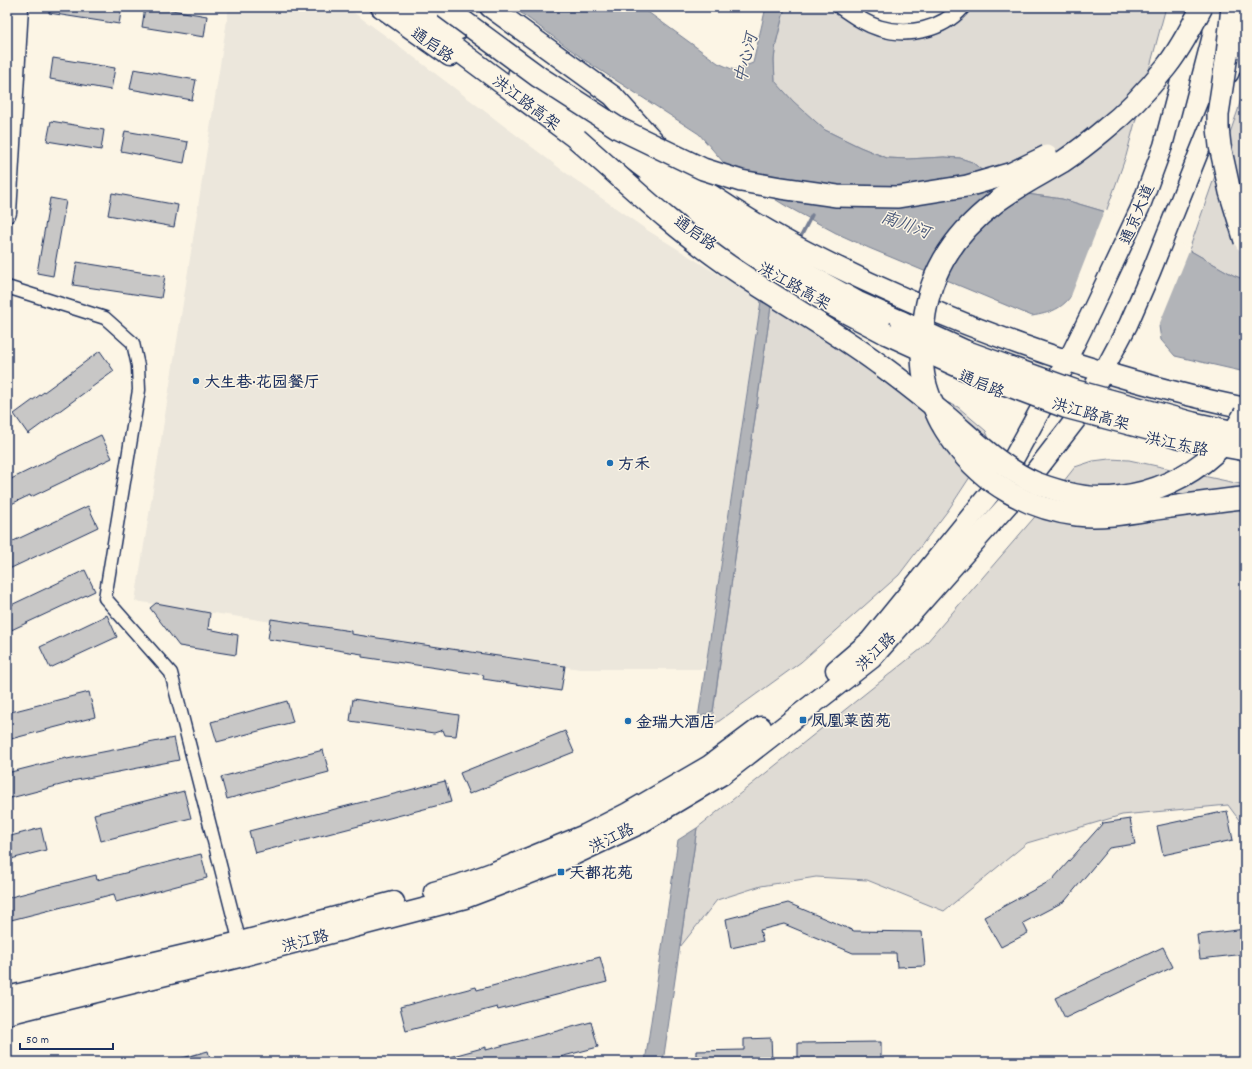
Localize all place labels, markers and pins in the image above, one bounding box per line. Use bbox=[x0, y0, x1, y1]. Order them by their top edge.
place label: 大生巷·花园餐厅 bbox=[204, 372, 320, 395]
marker: 大生巷·花园餐厅 bbox=[191, 376, 201, 386]
place label: 方禾 bbox=[618, 454, 650, 477]
marker: 方禾 bbox=[605, 458, 615, 468]
place label: 凤凰莱茵苑 bbox=[811, 711, 891, 734]
place label: 金瑞大酒店 bbox=[636, 712, 716, 735]
marker: 凤凰莱茵苑 bbox=[798, 715, 808, 725]
marker: 金瑞大酒店 bbox=[623, 716, 633, 726]
place label: 天都花苑 bbox=[569, 863, 633, 886]
marker: 天都花苑 bbox=[556, 867, 566, 877]

